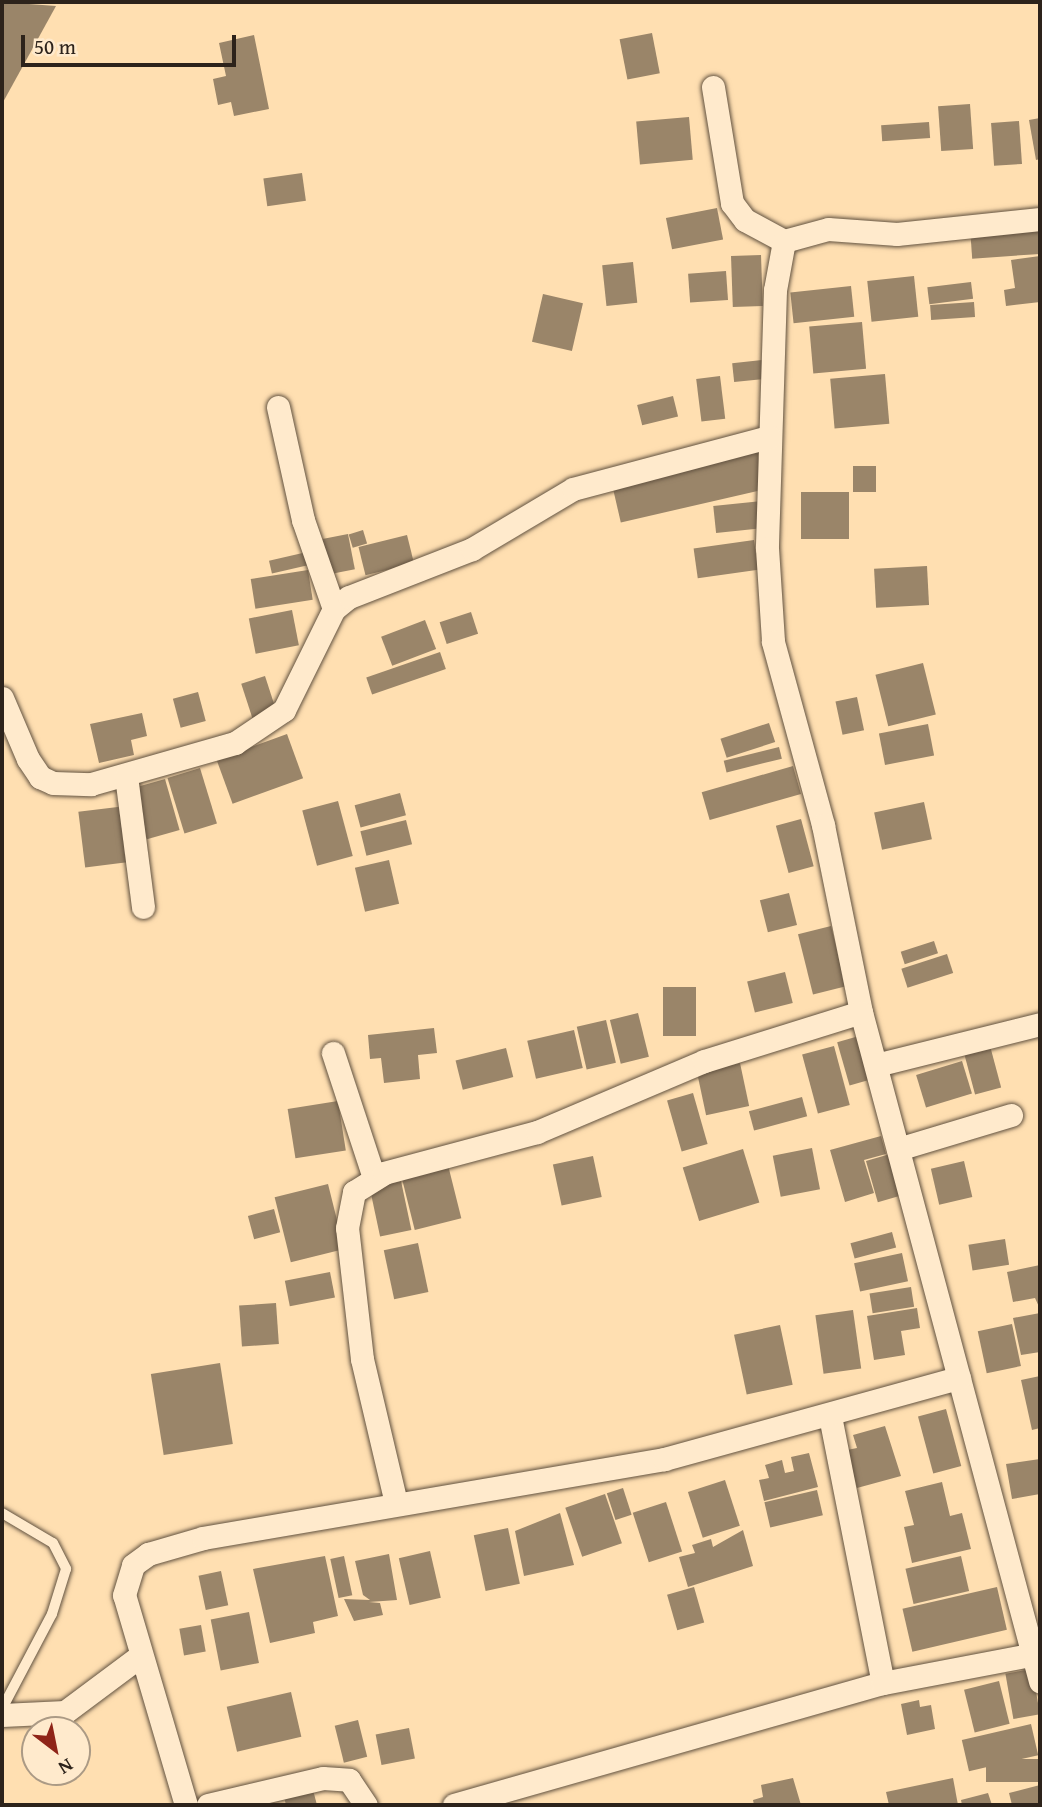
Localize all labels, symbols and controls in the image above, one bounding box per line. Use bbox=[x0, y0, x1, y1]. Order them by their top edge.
scale bar bbox=[24, 21, 240, 65]
text: 50 m bbox=[34, 31, 76, 62]
north arrow bbox=[21, 1716, 91, 1786]
text: N bbox=[53, 1752, 79, 1782]

